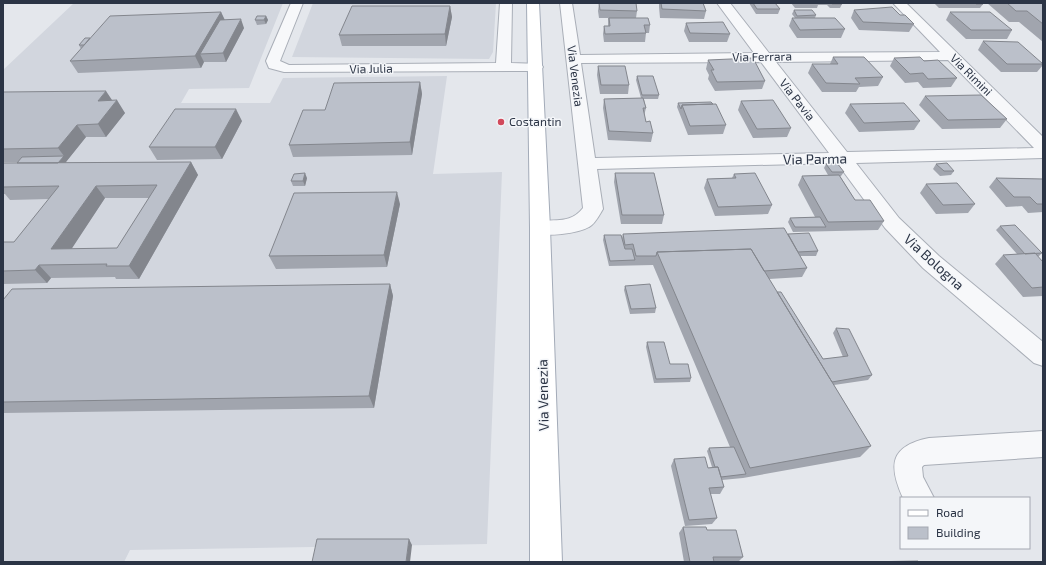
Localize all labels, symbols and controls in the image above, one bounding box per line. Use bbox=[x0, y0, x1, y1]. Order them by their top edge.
street label: Via Venezia bbox=[565, 44, 587, 107]
street label: Via Ferrara bbox=[732, 48, 792, 64]
street label: Via Rimini bbox=[948, 50, 996, 98]
street label: Via Julia bbox=[349, 61, 393, 75]
street label: Via Pavia bbox=[777, 76, 818, 123]
place label: Costantin bbox=[509, 114, 561, 128]
marker: Costantin bbox=[496, 117, 506, 127]
street label: Via Parma bbox=[783, 149, 847, 168]
street label: Via Bologna bbox=[901, 230, 968, 293]
street label: Via Venezia bbox=[533, 359, 552, 431]
legend bbox=[900, 497, 1030, 549]
text: Road bbox=[936, 505, 964, 519]
text: Building bbox=[936, 525, 981, 539]

